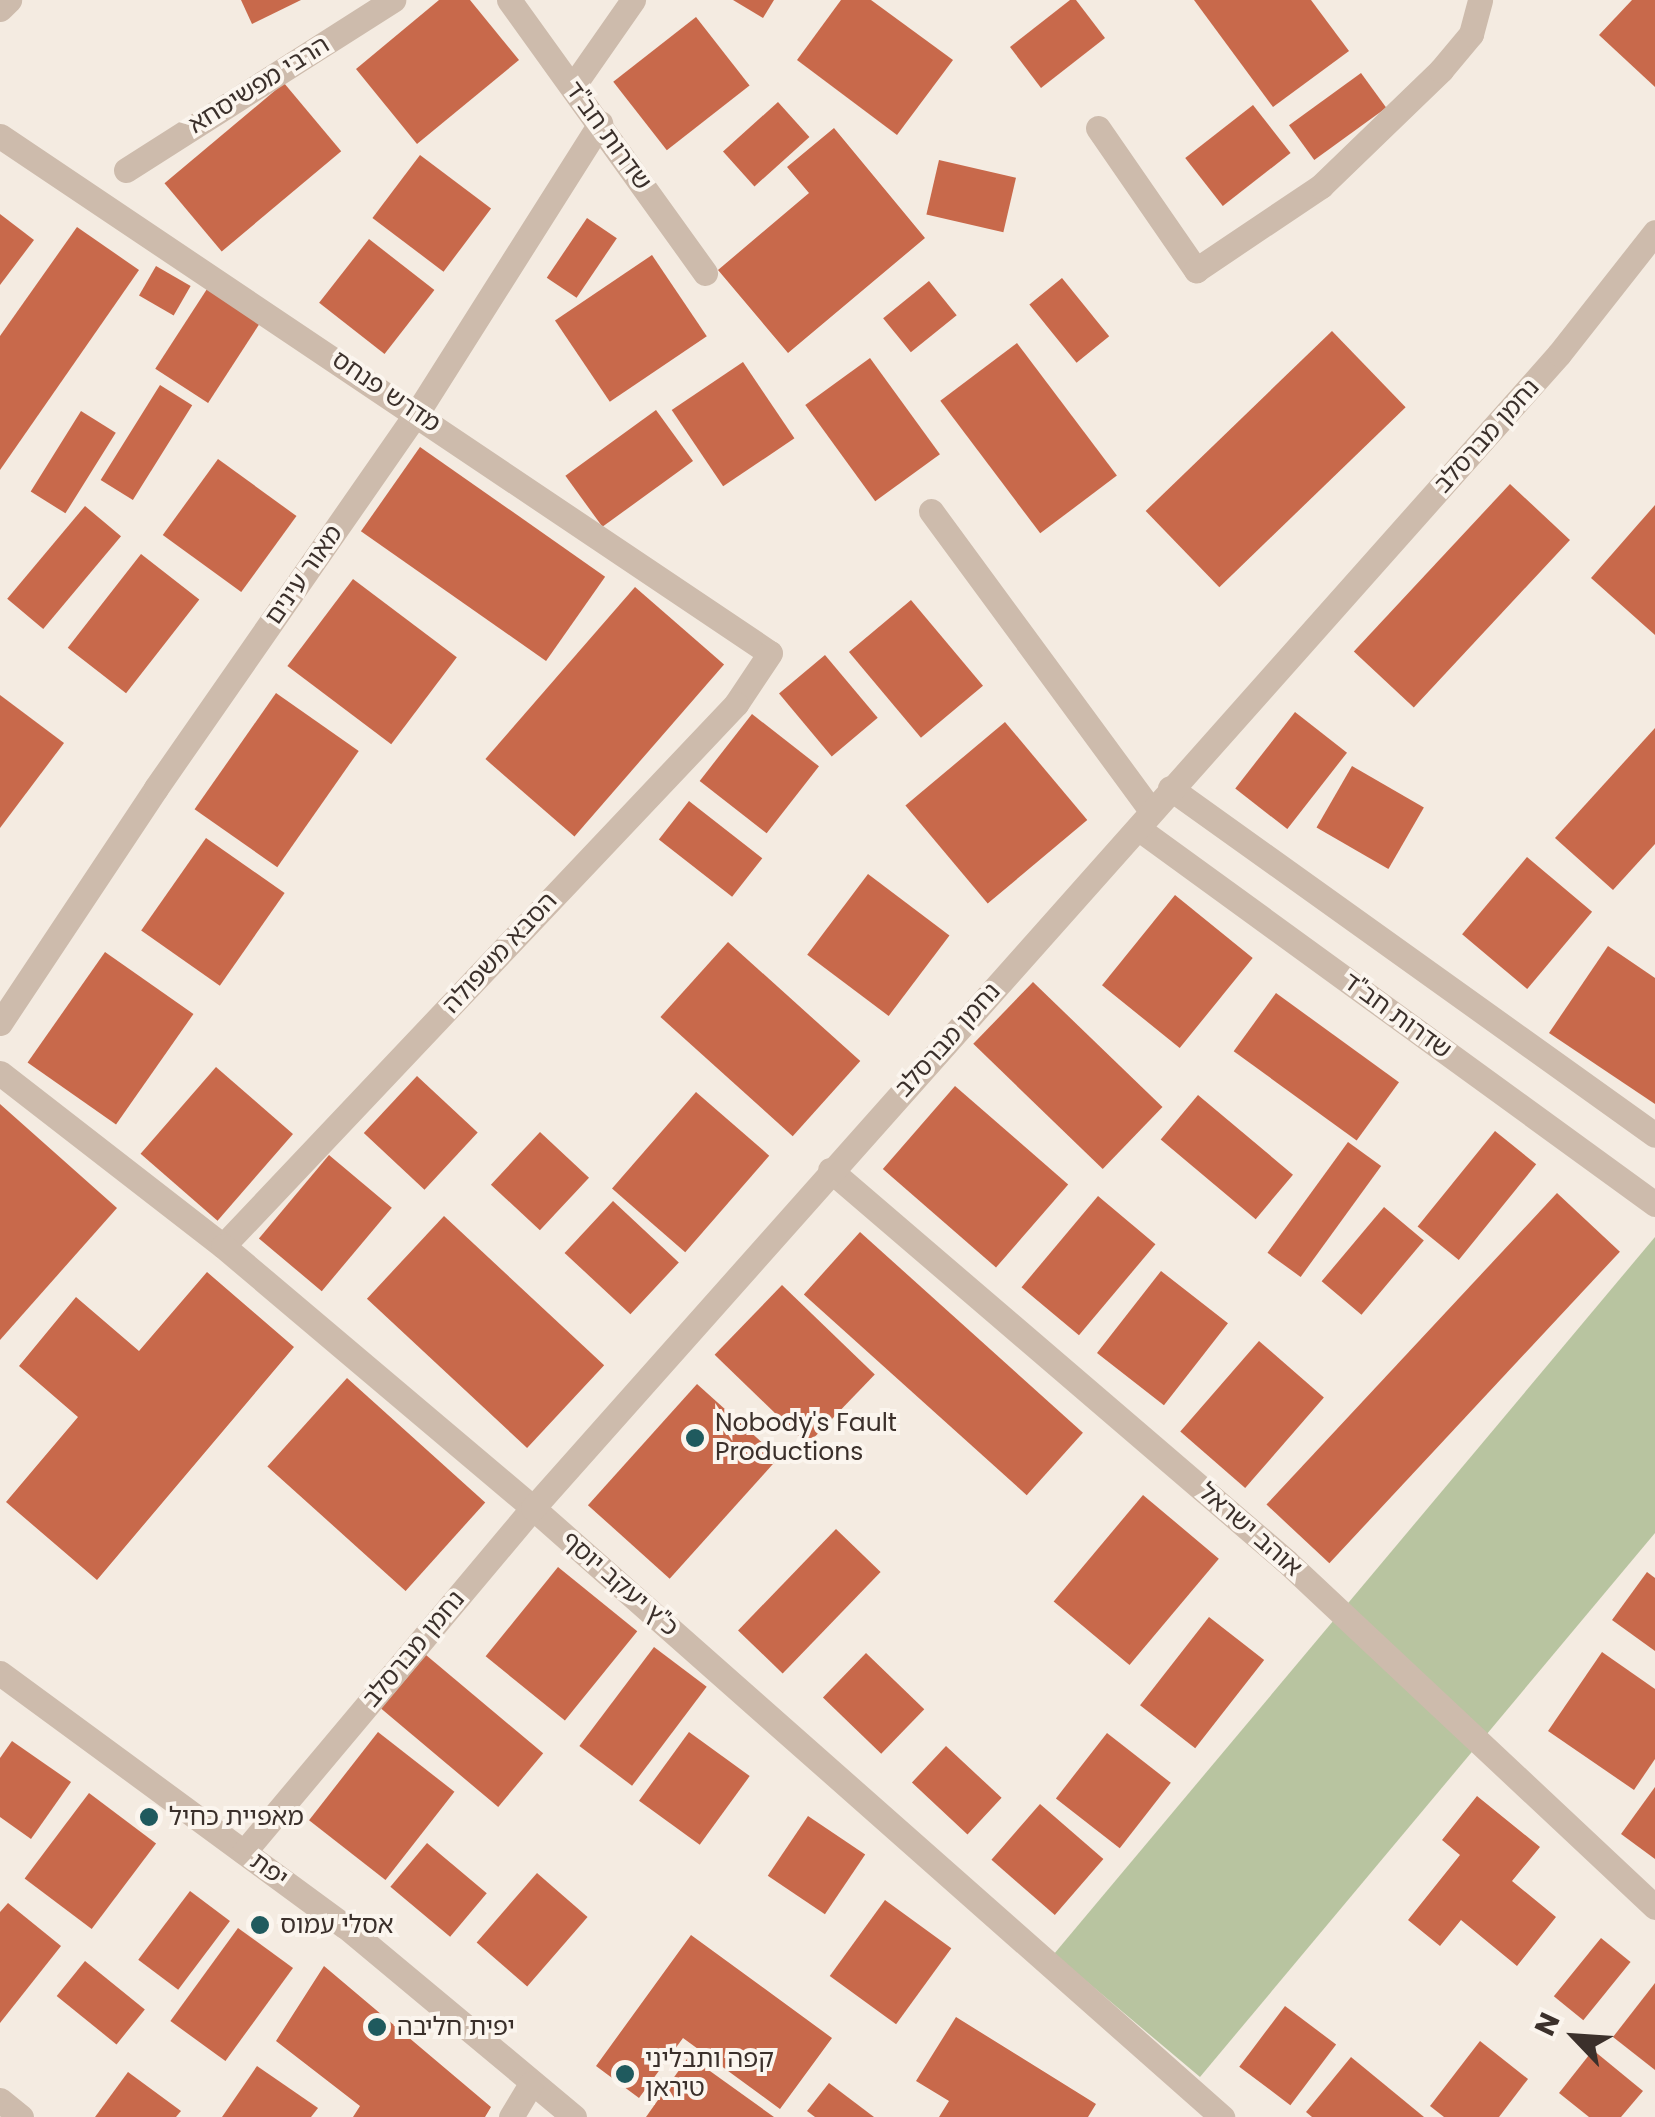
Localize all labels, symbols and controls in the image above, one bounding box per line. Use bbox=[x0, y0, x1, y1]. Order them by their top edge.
street label: הרבי מפשיסחא bbox=[183, 30, 335, 140]
street label: שדרות חב"ד bbox=[559, 76, 657, 196]
street label: מדרש פנחס bbox=[326, 345, 446, 439]
street label: נחמן מברסלב bbox=[1428, 373, 1546, 499]
street label: מאור עינים bbox=[259, 520, 349, 630]
street label: הסבא משפולה bbox=[436, 886, 564, 1020]
street label: שדרות חב"ד bbox=[1337, 967, 1457, 1065]
street label: נחמן מברסלב bbox=[889, 977, 1007, 1103]
place label: Nobody's Fault Productions bbox=[715, 1409, 897, 1468]
marker: Nobody's Fault Productions bbox=[684, 1427, 706, 1449]
street label: אוהב ישראל bbox=[1192, 1477, 1308, 1583]
street label: כ"ץ יעקב יוסף bbox=[556, 1525, 684, 1643]
street label: נחמן מברסלב bbox=[357, 1585, 471, 1713]
place label: מאפיית כחיל bbox=[169, 1802, 304, 1832]
marker: מאפיית כחיל bbox=[138, 1806, 160, 1828]
street label: יפת bbox=[244, 1846, 294, 1894]
place label: אסלי עמוס bbox=[280, 1910, 394, 1940]
marker: אסלי עמוס bbox=[249, 1914, 271, 1936]
north arrow bbox=[1525, 1987, 1625, 2087]
text: N bbox=[1525, 2006, 1569, 2042]
place label: יפית חליבה bbox=[397, 2012, 515, 2042]
marker: יפית חליבה bbox=[366, 2016, 388, 2038]
place label: קפה ותבליני טיראן bbox=[645, 2045, 774, 2104]
marker: קפה ותבליני טיראן bbox=[614, 2063, 636, 2085]

